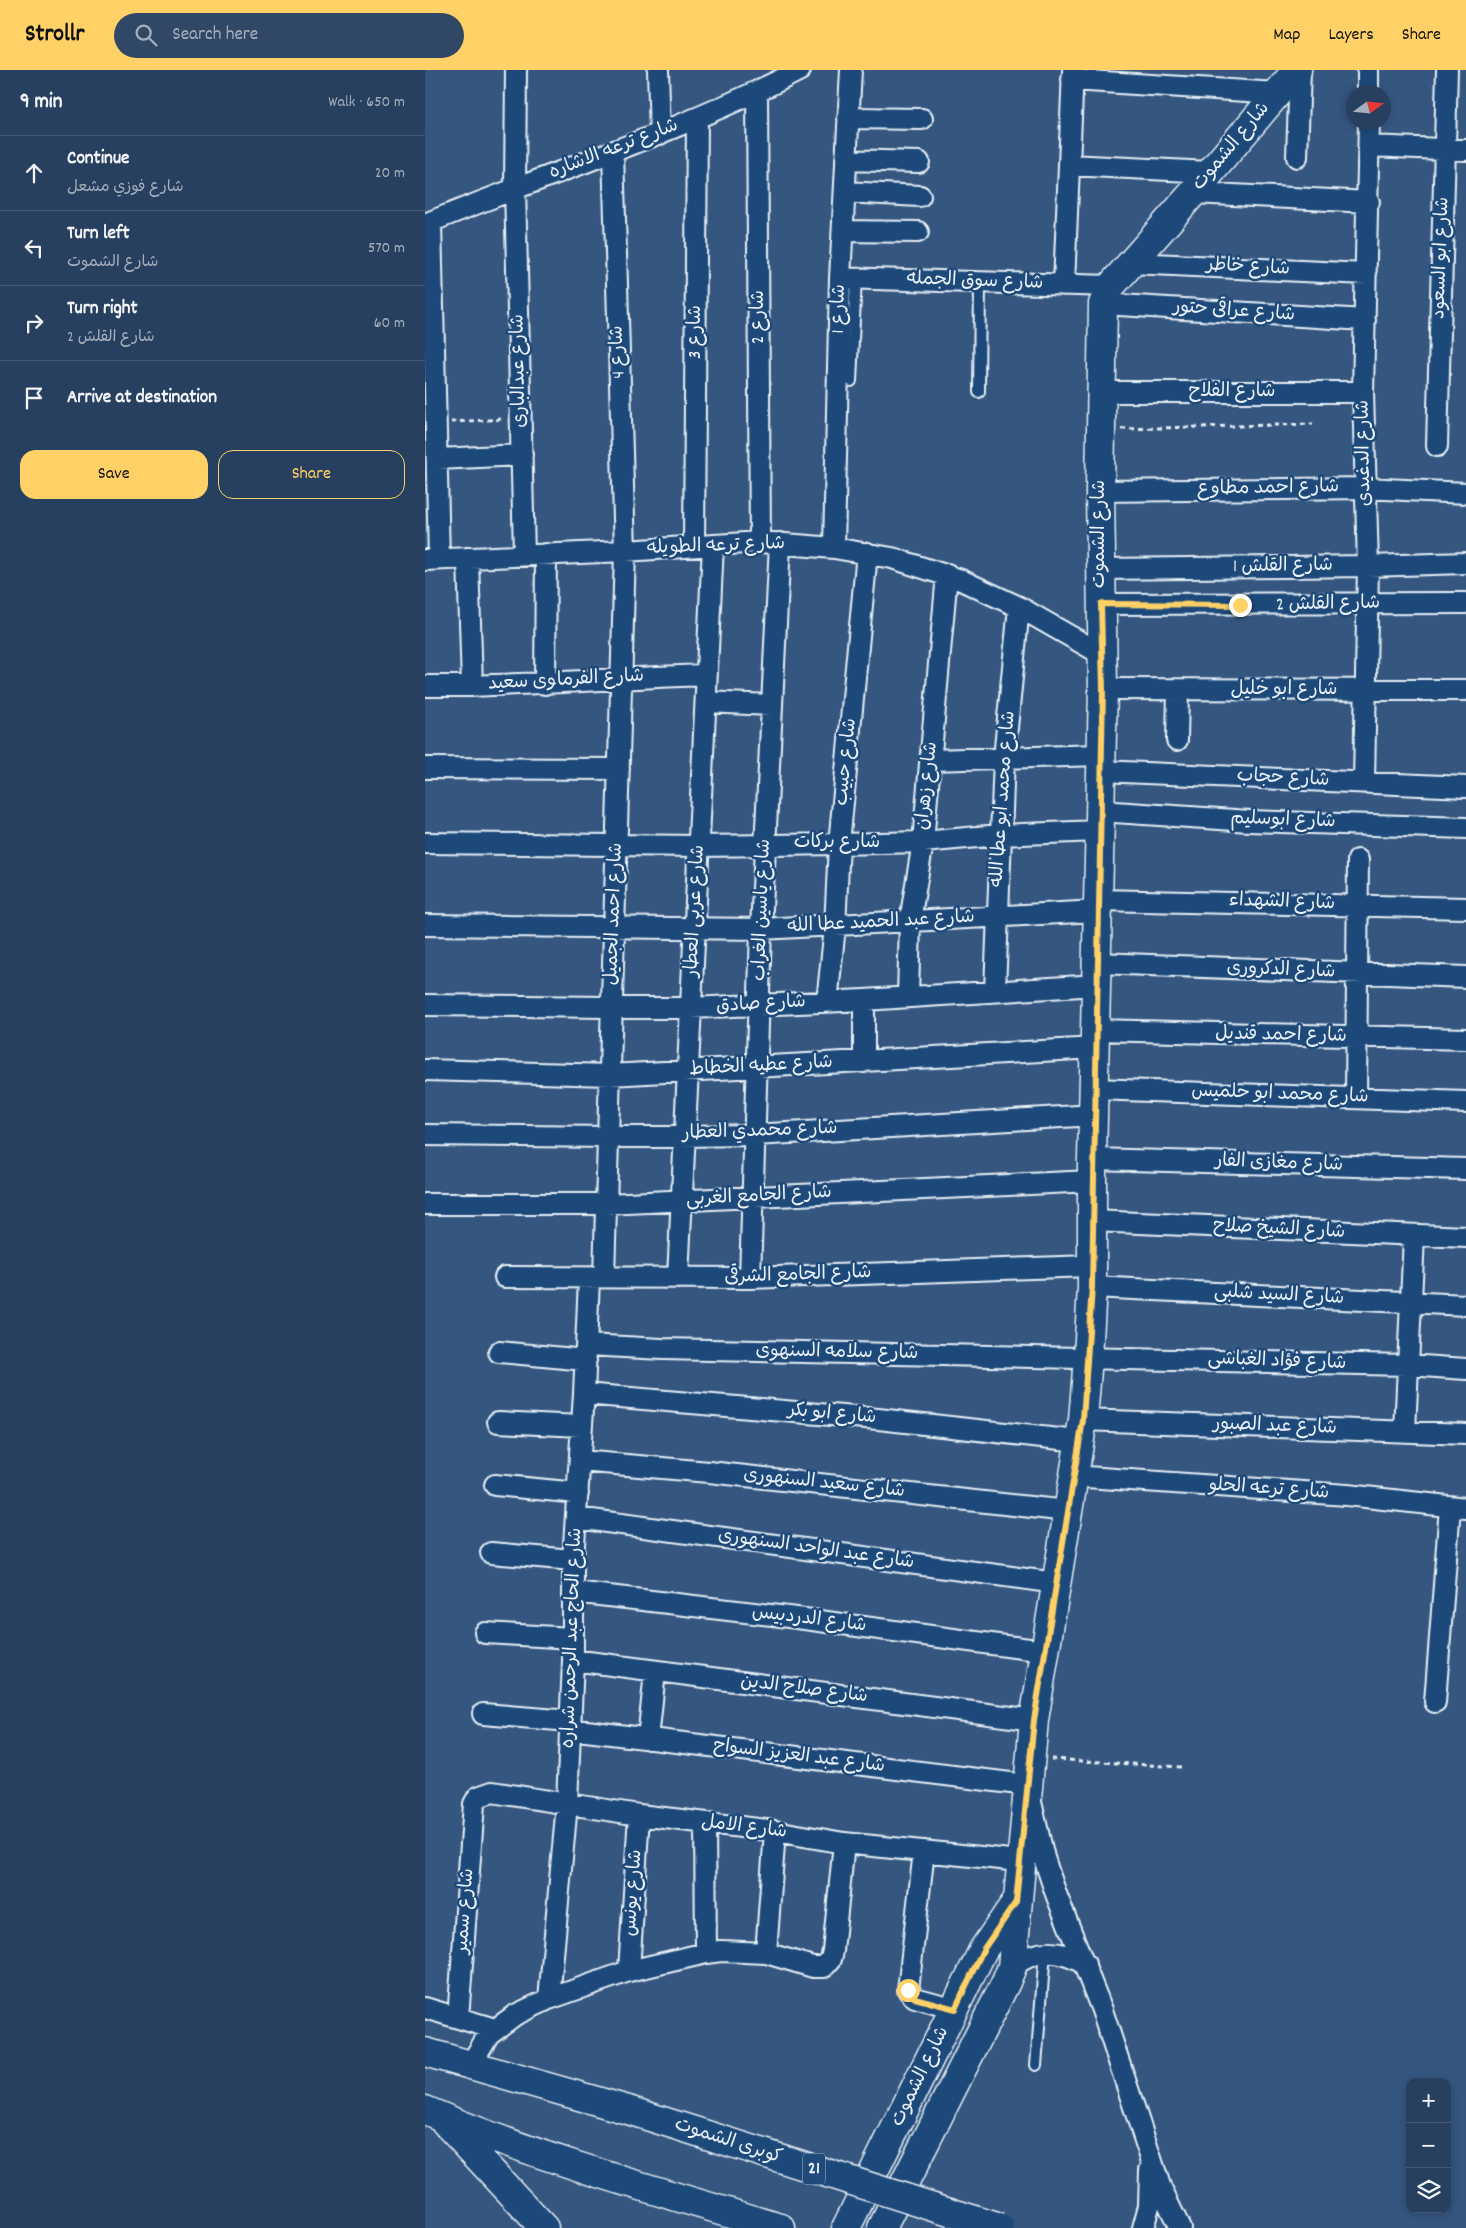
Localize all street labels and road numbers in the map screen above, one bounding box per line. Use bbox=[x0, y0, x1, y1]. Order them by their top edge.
street label: شارع الشموت bbox=[1187, 97, 1277, 197]
street label: شارع ترعه الاشاره bbox=[545, 113, 683, 187]
street label: شارع ابو السعود bbox=[1426, 196, 1458, 320]
street label: شارع خاطر bbox=[1204, 252, 1290, 284]
street label: شارع سوق الجمله bbox=[906, 266, 1044, 298]
street label: شارع 1 bbox=[826, 284, 854, 334]
street label: شارع 2 bbox=[746, 290, 773, 344]
street label: شارع عراقى حتور bbox=[1170, 292, 1296, 330]
street label: شارع 3 bbox=[683, 305, 710, 359]
street label: شارع عبدالبارى bbox=[506, 314, 534, 428]
street label: شارع 4 bbox=[605, 325, 633, 379]
street label: شارع الفلاح bbox=[1188, 379, 1276, 406]
street label: شارع الدغيدى bbox=[1351, 400, 1379, 506]
street label: شارع احمد مطاوع bbox=[1197, 474, 1339, 504]
street label: شارع الشموت bbox=[1087, 480, 1114, 588]
street label: شارع ترعه الطويله bbox=[646, 531, 786, 563]
street label: شارع القلش 1 bbox=[1233, 553, 1333, 581]
street label: شارع القلش 2 bbox=[1276, 591, 1380, 619]
street label: شارع الفرماوى سعيد bbox=[487, 663, 645, 699]
street label: شارع ابو خليل bbox=[1230, 677, 1338, 704]
street label: شارع محمد ابو عطا الله bbox=[984, 710, 1024, 888]
street label: شارع حبيب bbox=[829, 717, 865, 807]
street label: شارع زهران bbox=[910, 740, 946, 832]
street label: شارع حجاب bbox=[1236, 763, 1330, 795]
street label: شارع ابوسليم bbox=[1230, 806, 1336, 836]
street label: شارع بركات bbox=[794, 830, 880, 857]
street label: شارع ياسين الغراب bbox=[747, 838, 779, 982]
street label: شارع احمد الجميل bbox=[599, 842, 631, 986]
street label: شارع عربى العطار bbox=[679, 844, 713, 980]
street label: شارع الشهداء bbox=[1228, 888, 1336, 918]
street label: شارع عبد الحميد عطا الله bbox=[787, 905, 975, 941]
street label: شارع الدكرورى bbox=[1226, 956, 1336, 986]
street label: شارع صادق bbox=[715, 989, 807, 1021]
street label: شارع احمد قنديل bbox=[1215, 1021, 1347, 1051]
street label: شارع عطيه الخطاط bbox=[688, 1050, 834, 1084]
street label: شارع محمد ابو حلميس bbox=[1191, 1078, 1369, 1112]
street label: شارع محمدي العطار bbox=[680, 1116, 838, 1148]
street label: شارع مغازى الفار bbox=[1213, 1148, 1343, 1180]
street label: شارع الجامع الغربى bbox=[685, 1180, 833, 1214]
street label: شارع الشيخ صلاح bbox=[1212, 1213, 1346, 1247]
street label: شارع الجامع الشرقى bbox=[724, 1258, 872, 1292]
street label: شارع السيد شلبى bbox=[1213, 1279, 1345, 1313]
street label: شارع سلامه السنهوى bbox=[755, 1338, 919, 1368]
street label: شارع فؤاد الغباشى bbox=[1207, 1346, 1347, 1378]
street label: شارع ابو بكر bbox=[785, 1398, 877, 1432]
street label: شارع عبد الصبور bbox=[1211, 1411, 1337, 1443]
street label: شارع سعيد السنهورى bbox=[742, 1462, 906, 1506]
street label: شارع ترعه الحلو bbox=[1207, 1472, 1330, 1508]
street label: شارع عبد الواحد السنهورى bbox=[716, 1523, 916, 1577]
street label: شارع الحاج عبد الرحمن شراره bbox=[556, 1527, 590, 1749]
street label: شارع الدردبيس bbox=[750, 1600, 868, 1640]
street label: شارع صلاح الدين bbox=[739, 1669, 869, 1711]
street label: شارع عبد العزيز السواح bbox=[712, 1733, 886, 1781]
street label: شارع الامل bbox=[700, 1809, 788, 1847]
street label: شارع يونس bbox=[617, 1849, 651, 1937]
street label: شارع سمير bbox=[449, 1867, 482, 1957]
street label: شارع الشموت bbox=[885, 2022, 957, 2132]
street label: كوبرى الشموت bbox=[671, 2112, 785, 2172]
road number: 21 bbox=[803, 2154, 825, 2184]

